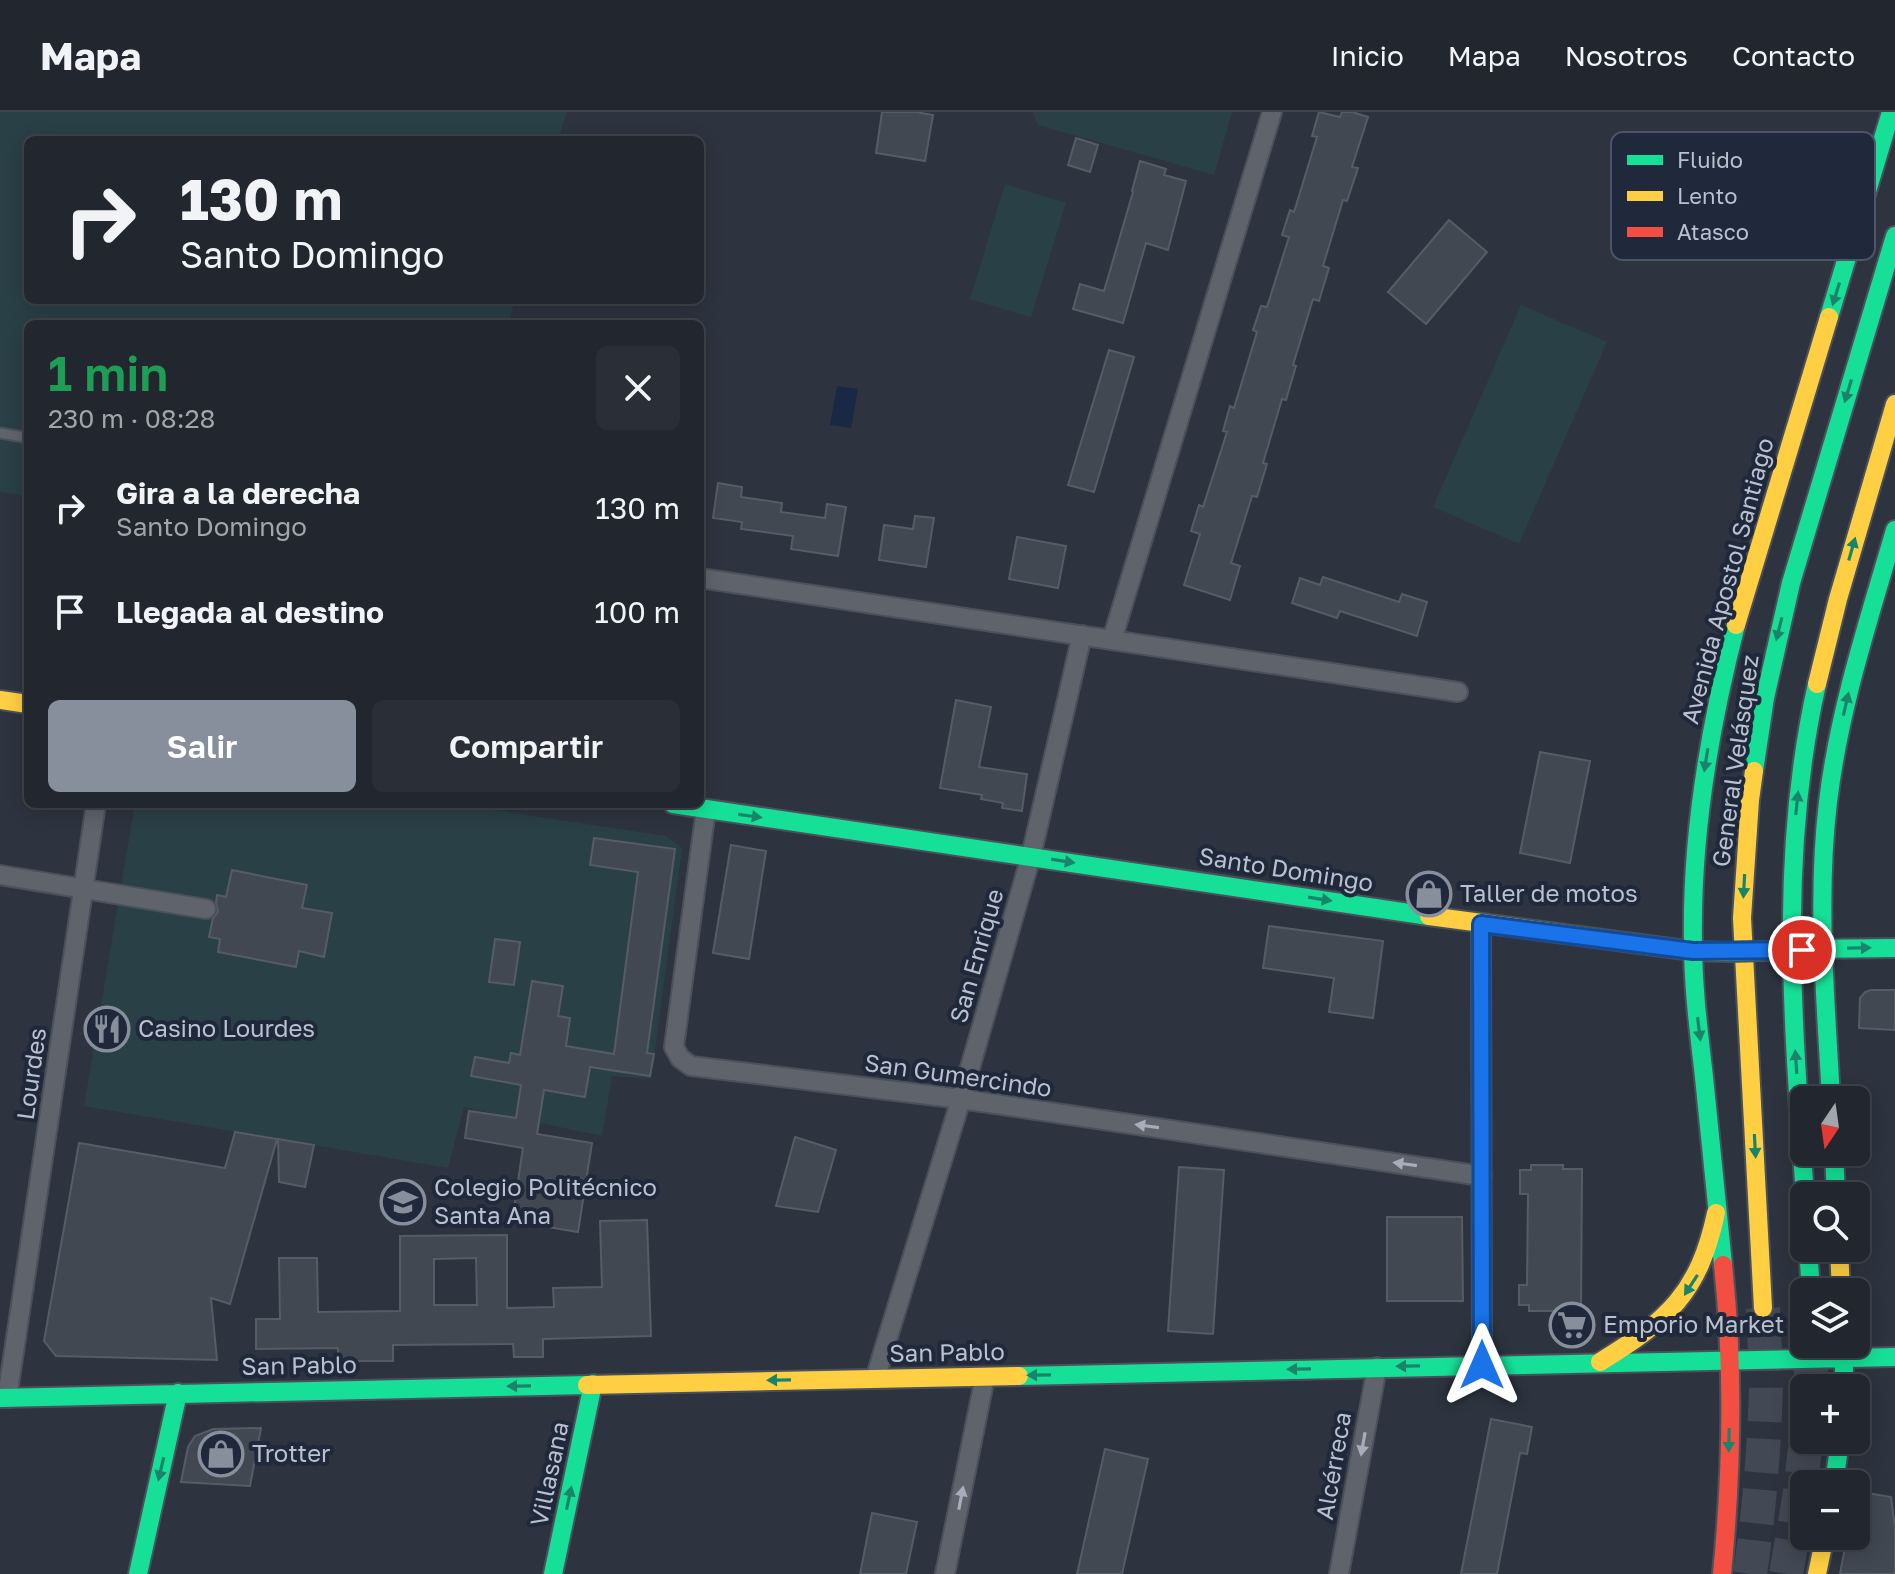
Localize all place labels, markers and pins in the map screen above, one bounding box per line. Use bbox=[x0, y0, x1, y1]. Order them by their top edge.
shop icon: Taller de motos bbox=[1405, 870, 1453, 918]
place label: Taller de motos bbox=[1460, 878, 1638, 907]
pin bbox=[1768, 916, 1836, 984]
restaurant icon: Casino Lourdes bbox=[83, 1005, 131, 1053]
place label: Casino Lourdes bbox=[138, 1013, 315, 1042]
place label: Colegio Politécnico Santa Ana bbox=[434, 1172, 657, 1229]
school or university icon: Colegio Politécnico Santa Ana bbox=[379, 1178, 427, 1226]
supermarket icon: Emporio Market bbox=[1548, 1301, 1596, 1349]
place label: Emporio Market bbox=[1603, 1309, 1784, 1338]
shop icon: Trotter bbox=[197, 1430, 245, 1478]
place label: Trotter bbox=[252, 1438, 330, 1467]

